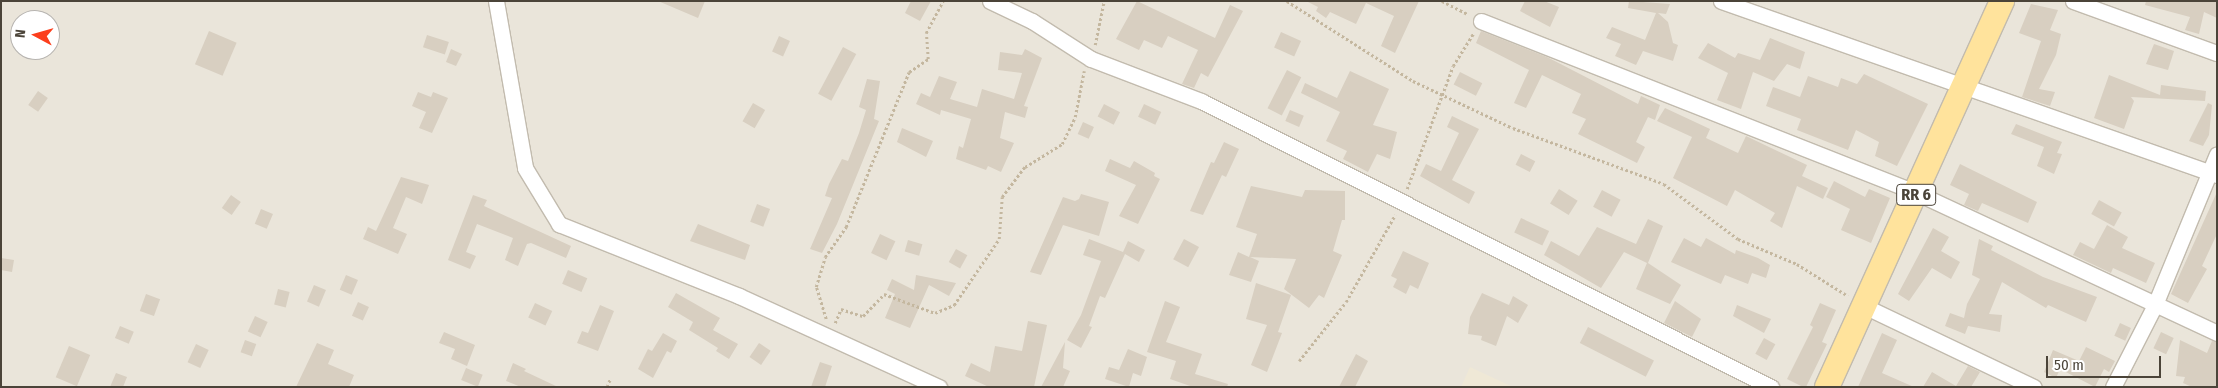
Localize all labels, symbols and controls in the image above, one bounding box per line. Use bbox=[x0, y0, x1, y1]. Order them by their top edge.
north arrow bbox=[10, 10, 60, 60]
text: N bbox=[12, 28, 29, 39]
road number: RR 6 bbox=[1896, 182, 1936, 208]
scale bar bbox=[2048, 346, 2163, 378]
text: 50 m bbox=[2054, 356, 2084, 374]

